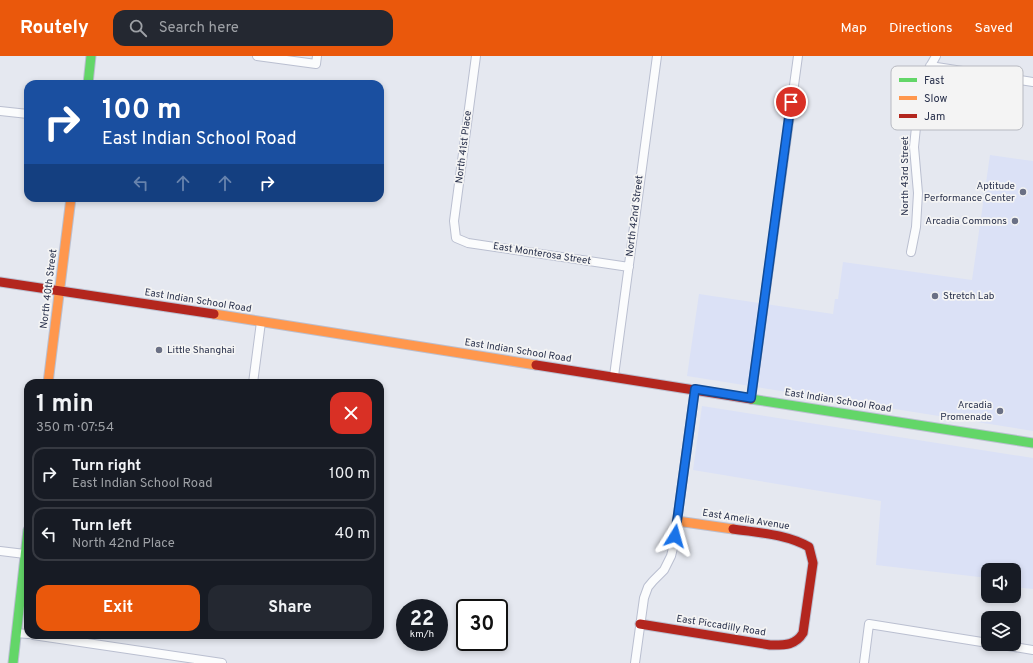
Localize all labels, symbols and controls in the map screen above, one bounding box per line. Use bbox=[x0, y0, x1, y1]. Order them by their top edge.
search box bbox=[113, 10, 393, 46]
text: Routely bbox=[20, 16, 89, 40]
icon: search bbox=[127, 17, 149, 39]
text: Search here bbox=[159, 19, 239, 38]
text: Map bbox=[841, 20, 867, 37]
text: Directions bbox=[889, 20, 953, 37]
text: Saved bbox=[975, 20, 1013, 37]
legend bbox=[891, 66, 1023, 130]
text: Fast bbox=[924, 74, 944, 88]
pin bbox=[774, 85, 808, 119]
icon: arrive bbox=[780, 91, 802, 113]
text: Slow bbox=[924, 92, 947, 106]
text: 100 m bbox=[102, 93, 182, 129]
icon: right bbox=[36, 96, 88, 148]
street label: North 41st Place bbox=[453, 110, 475, 184]
text: Jam bbox=[924, 110, 945, 124]
text: East Indian School Road bbox=[102, 128, 297, 151]
street label: North 43rd Street bbox=[899, 136, 912, 216]
icon: left bbox=[130, 172, 152, 194]
icon: ahead bbox=[172, 172, 194, 194]
icon: ahead bbox=[214, 172, 236, 194]
icon: right bbox=[256, 172, 278, 194]
street label: North 42nd Street bbox=[624, 174, 646, 257]
place label: Aptitude Performance Center bbox=[924, 180, 1015, 205]
marker: Aptitude Performance Center bbox=[1018, 187, 1028, 197]
place label: Arcadia Commons bbox=[925, 215, 1007, 228]
marker: Arcadia Commons bbox=[1010, 216, 1020, 226]
street label: East Monterosa Street bbox=[492, 240, 592, 268]
street label: North 40th Street bbox=[38, 248, 60, 329]
street label: East Indian School Road bbox=[144, 286, 252, 316]
place label: Stretch Lab bbox=[943, 290, 995, 303]
marker: Stretch Lab bbox=[930, 291, 940, 301]
street label: East Indian School Road bbox=[464, 336, 572, 366]
place label: Little Shanghai bbox=[167, 344, 235, 357]
marker: Little Shanghai bbox=[154, 345, 164, 355]
street label: East Indian School Road bbox=[784, 386, 892, 416]
text: 1 min bbox=[36, 390, 94, 420]
button: close bbox=[330, 392, 372, 434]
place label: Arcadia Promenade bbox=[940, 399, 992, 424]
marker: Arcadia Promenade bbox=[995, 406, 1005, 416]
text: 350 m · 07:54 bbox=[36, 420, 114, 436]
text: Turn right bbox=[72, 457, 141, 476]
icon: right bbox=[38, 463, 60, 485]
text: 100 m bbox=[329, 465, 370, 484]
text: East Indian School Road bbox=[72, 476, 213, 492]
street label: East Amelia Avenue bbox=[701, 507, 791, 533]
position arrow bbox=[654, 515, 696, 557]
text: Turn left bbox=[72, 517, 132, 536]
icon: left bbox=[38, 523, 60, 545]
text: 40 m bbox=[335, 525, 370, 544]
text: North 42nd Place bbox=[72, 536, 175, 552]
map controls bbox=[981, 563, 1021, 651]
button: sound bbox=[981, 563, 1021, 603]
button: Exit bbox=[36, 585, 200, 631]
button: Share bbox=[208, 585, 372, 631]
speed limit sign: 30 bbox=[456, 599, 508, 651]
text: 22 bbox=[410, 607, 434, 633]
button: layers bbox=[981, 611, 1021, 651]
street label: East Piccadilly Road bbox=[675, 613, 767, 639]
text: km/h bbox=[410, 628, 434, 641]

